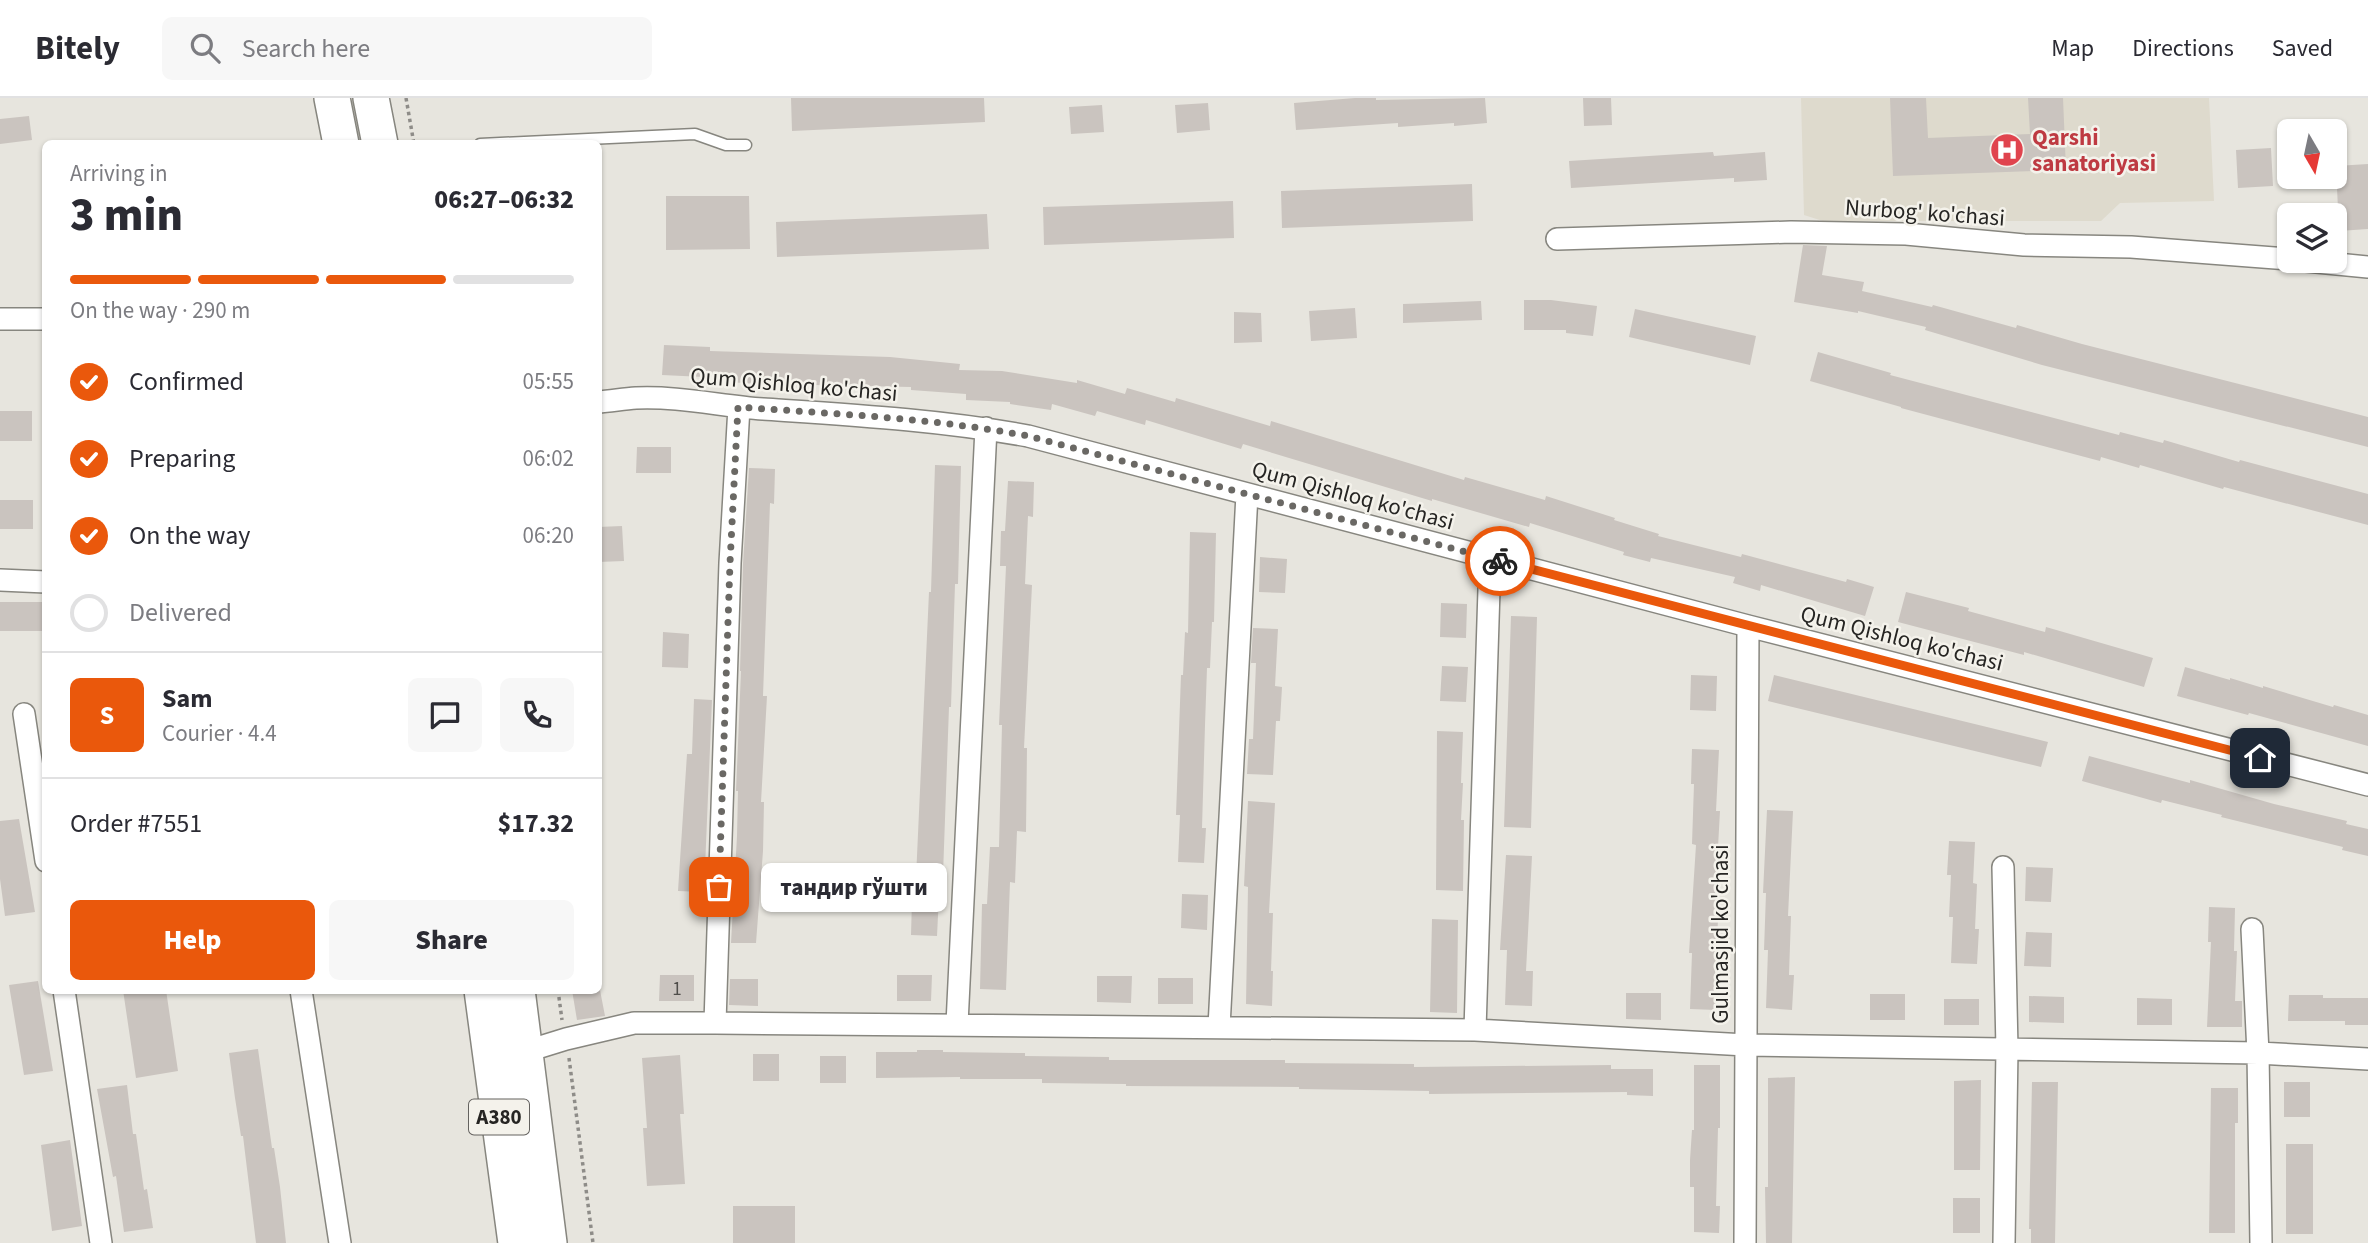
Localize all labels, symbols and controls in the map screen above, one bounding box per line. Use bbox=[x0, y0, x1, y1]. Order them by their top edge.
search box bbox=[162, 17, 652, 80]
text: Bitely bbox=[35, 25, 120, 72]
icon: search bbox=[186, 29, 224, 67]
text: Search here bbox=[242, 30, 370, 67]
text: Map bbox=[2051, 31, 2094, 66]
text: Directions bbox=[2132, 31, 2234, 66]
text: Saved bbox=[2272, 31, 2333, 66]
north arrow bbox=[2277, 119, 2347, 189]
map controls bbox=[2277, 119, 2347, 273]
place label: Qarshi sanatoriyasi bbox=[2032, 121, 2156, 180]
hospital icon: Qarshi sanatoriyasi bbox=[1988, 131, 2026, 169]
text: Arriving in bbox=[70, 157, 168, 190]
text: 06:27–06:32 bbox=[434, 181, 574, 218]
text: 3 min bbox=[70, 183, 183, 248]
street label: Nurbog' ko'chasi bbox=[1844, 190, 2006, 235]
button: layers bbox=[2277, 203, 2347, 273]
text: On the way · 290 m bbox=[70, 294, 250, 327]
street label: Qum Qishloq ko'chasi bbox=[689, 359, 899, 410]
icon: check bbox=[70, 363, 108, 401]
text: Confirmed bbox=[129, 363, 244, 400]
text: 05:55 bbox=[523, 365, 574, 398]
icon: check bbox=[70, 440, 108, 478]
text: Preparing bbox=[129, 440, 235, 477]
text: 06:02 bbox=[523, 442, 574, 475]
street label: Qum Qishloq ko'chasi bbox=[1248, 453, 1458, 538]
icon: check bbox=[70, 517, 108, 555]
text: On the way bbox=[129, 517, 250, 554]
text: 06:20 bbox=[523, 519, 574, 552]
courier bbox=[1465, 526, 1535, 596]
icon: bike bbox=[1481, 542, 1519, 580]
text: Delivered bbox=[129, 594, 232, 631]
street label: Qum Qishloq ko'chasi bbox=[1797, 597, 2007, 680]
button: chat bbox=[408, 678, 482, 752]
button: phone bbox=[500, 678, 574, 752]
text: Sam bbox=[162, 680, 212, 717]
text: S bbox=[100, 697, 114, 734]
text: Courier · 4.4 bbox=[162, 717, 277, 750]
pin bbox=[2230, 728, 2290, 788]
icon: home bbox=[2241, 739, 2279, 777]
text: Order #7551 bbox=[70, 805, 202, 842]
text: $17.32 bbox=[498, 805, 574, 842]
street label: Gulmasjid ko'chasi bbox=[1704, 844, 1737, 1024]
pin bbox=[689, 857, 749, 917]
callout: тандир гўшти bbox=[761, 862, 946, 912]
icon: bag bbox=[700, 868, 738, 906]
text: тандир гўшти bbox=[780, 871, 928, 904]
button: Help bbox=[70, 900, 315, 980]
button: Share bbox=[329, 900, 574, 980]
house number: 1 bbox=[672, 976, 682, 1003]
road number: A380 bbox=[469, 1100, 529, 1134]

